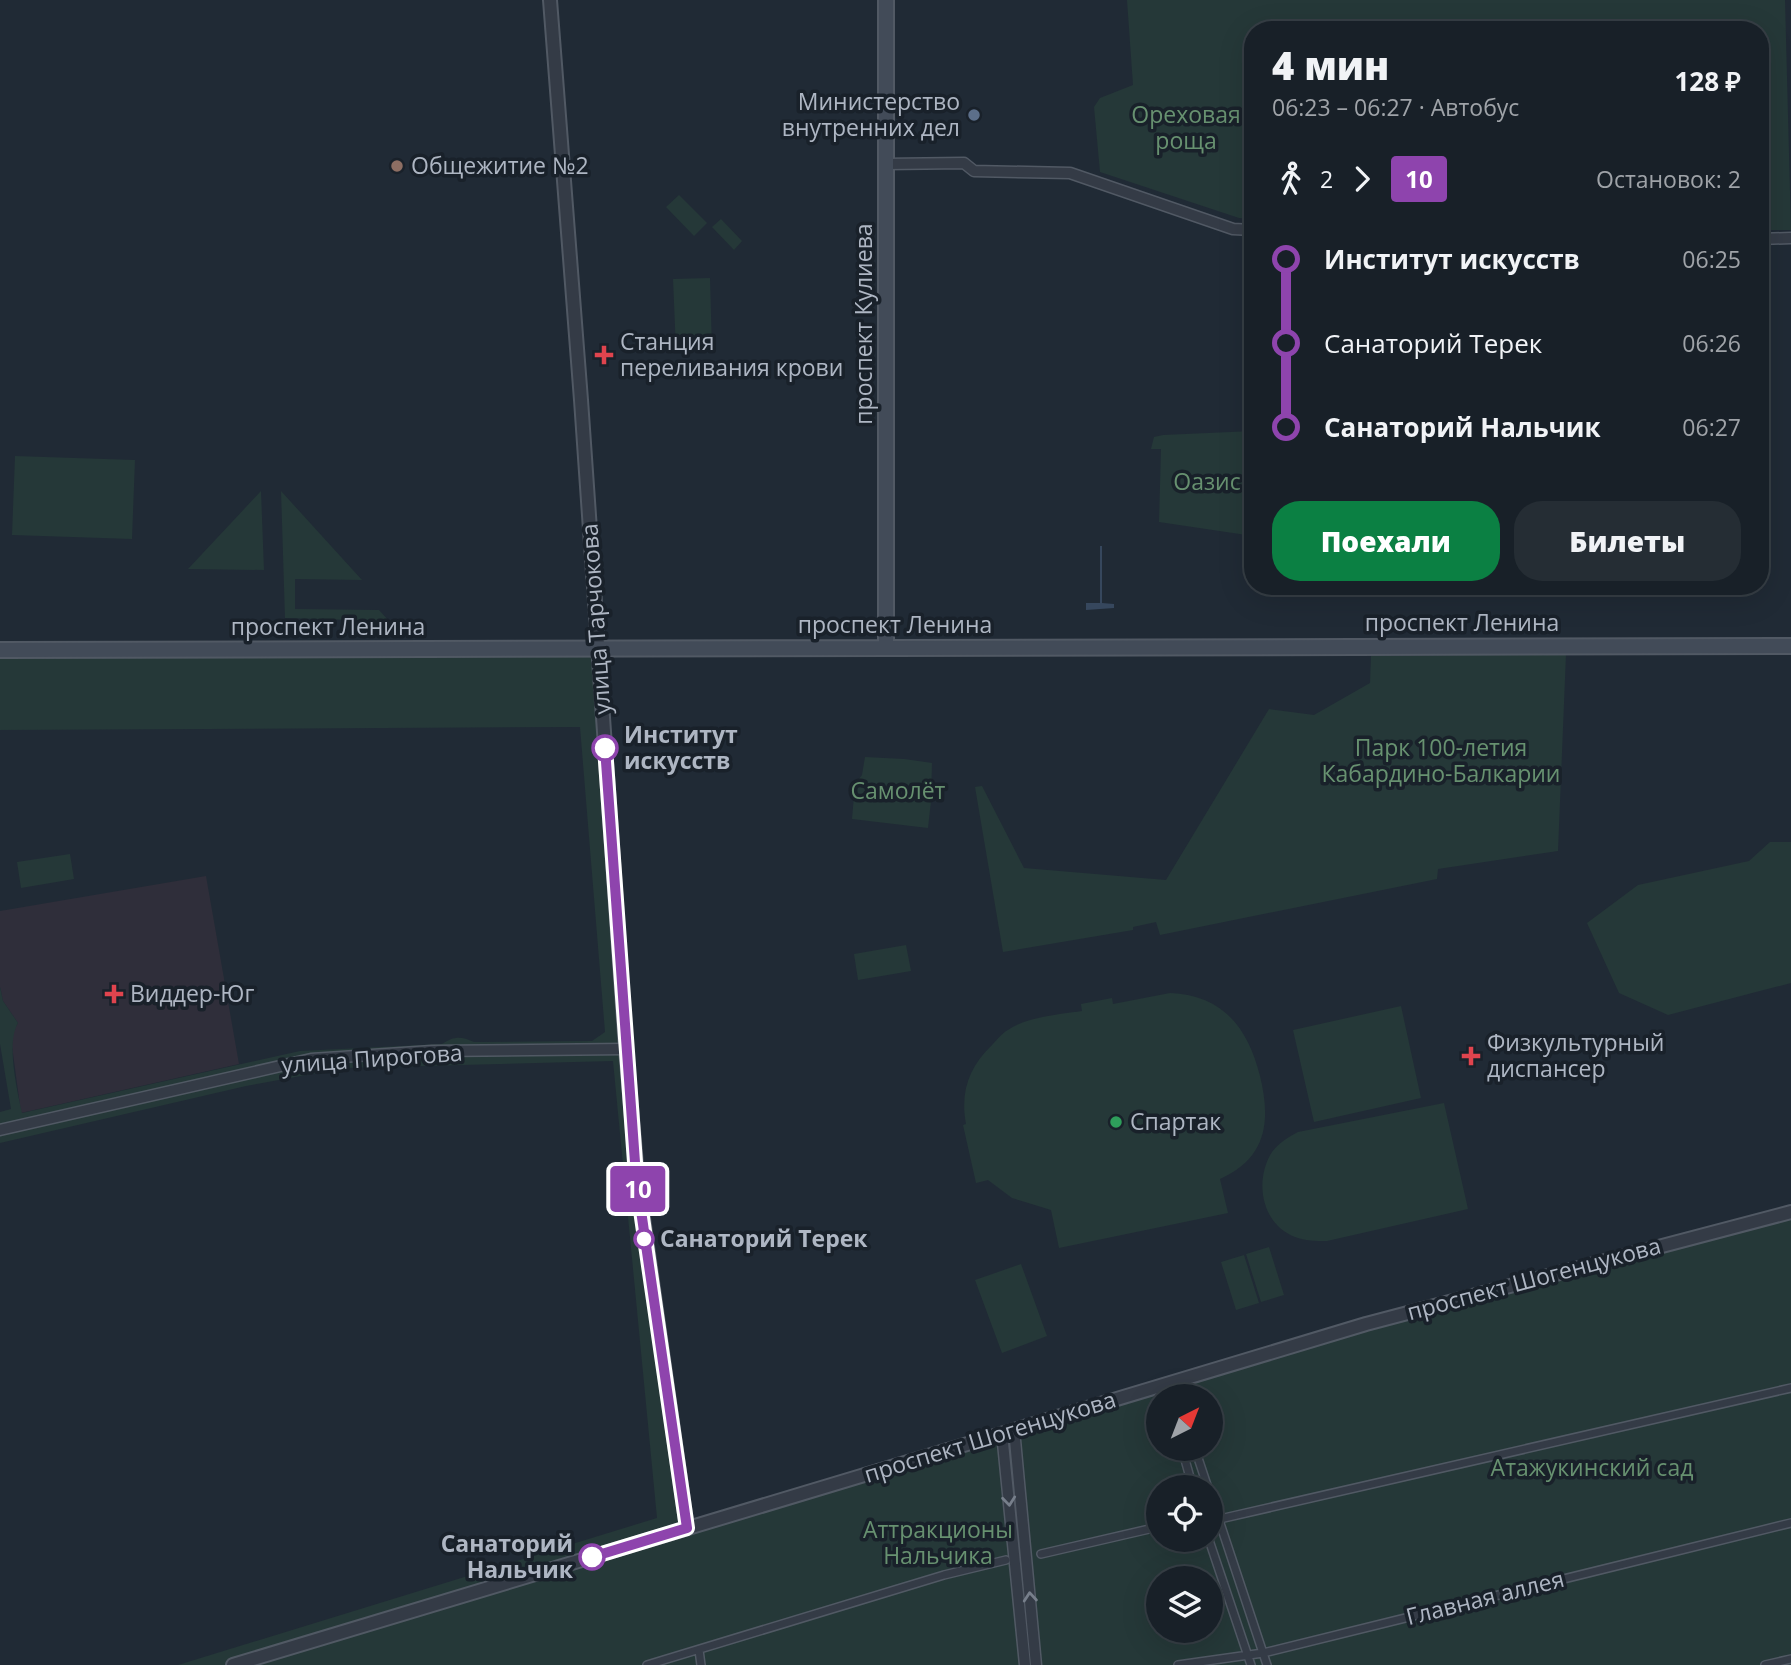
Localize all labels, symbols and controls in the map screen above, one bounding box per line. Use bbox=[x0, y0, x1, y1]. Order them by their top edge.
text: 4 мин bbox=[1272, 39, 1389, 91]
text: 128 ₽ bbox=[1675, 63, 1741, 99]
place label: Министерство внутренних дел bbox=[782, 85, 960, 143]
text: 06:23 – 06:27 · Автобус bbox=[1272, 91, 1519, 123]
park label: Ореховая роща bbox=[1131, 98, 1241, 156]
marker: Министерство внутренних дел bbox=[966, 107, 982, 123]
place label: Общежитие №2 bbox=[411, 149, 589, 181]
marker: Общежитие №2 bbox=[389, 158, 405, 174]
icon: walk bbox=[1272, 160, 1310, 198]
icon: forward bbox=[1343, 160, 1381, 198]
text: 10 bbox=[1405, 162, 1433, 195]
text: 2 bbox=[1320, 163, 1333, 195]
text: Остановок: 2 bbox=[1596, 163, 1741, 195]
street label: проспект Кулиева bbox=[847, 223, 879, 425]
text: Институт искусств bbox=[1324, 241, 1580, 277]
text: 06:25 bbox=[1682, 243, 1741, 275]
place label: Станция переливания крови bbox=[620, 325, 843, 383]
text: Санаторий Терек bbox=[1324, 325, 1542, 361]
text: 06:26 bbox=[1682, 327, 1741, 359]
marker: Станция переливания крови bbox=[594, 345, 614, 365]
text: Санаторий Нальчик bbox=[1324, 409, 1601, 445]
text: 06:27 bbox=[1682, 411, 1741, 443]
park label: Оазис bbox=[1173, 465, 1241, 497]
button: Поехали bbox=[1272, 501, 1500, 581]
button: Билеты bbox=[1514, 501, 1741, 581]
street label: улица Тарчокова bbox=[572, 522, 618, 716]
street label: проспект Ленина bbox=[1365, 606, 1559, 638]
street label: проспект Ленина bbox=[798, 608, 992, 640]
street label: проспект Ленина bbox=[231, 610, 425, 642]
place label: Институт искусств bbox=[624, 718, 738, 776]
park label: Парк 100-летия Кабардино-Балкарии bbox=[1322, 731, 1560, 789]
marker: Институт искусств bbox=[592, 735, 618, 761]
park label: Самолёт bbox=[851, 774, 946, 806]
place label: Виддер-Юг bbox=[130, 977, 254, 1009]
marker: Виддер-Юг bbox=[104, 984, 124, 1004]
place label: Физкультурный диспансер bbox=[1487, 1026, 1664, 1084]
street label: улица Пирогова bbox=[280, 1036, 464, 1080]
marker: Физкультурный диспансер bbox=[1461, 1046, 1481, 1066]
place label: Спартак bbox=[1130, 1105, 1221, 1137]
marker: Спартак bbox=[1108, 1114, 1124, 1130]
line badge: 10 bbox=[606, 1166, 670, 1212]
text: 10 bbox=[624, 1172, 652, 1205]
place label: Санаторий Терек bbox=[660, 1222, 868, 1254]
marker: Санаторий Терек bbox=[634, 1229, 654, 1249]
street label: проспект Шогенцукова bbox=[1403, 1229, 1664, 1327]
street label: проспект Шогенцукова bbox=[860, 1382, 1119, 1490]
north arrow bbox=[1146, 1384, 1223, 1461]
map controls bbox=[1146, 1384, 1223, 1643]
park label: Атажукинский сад bbox=[1491, 1451, 1693, 1483]
button: locate bbox=[1146, 1475, 1223, 1552]
one-way arrow bbox=[1001, 1495, 1016, 1506]
park label: Аттракционы Нальчика bbox=[863, 1513, 1013, 1571]
place label: Санаторий Нальчик bbox=[441, 1527, 574, 1585]
marker: Санаторий Нальчик bbox=[579, 1544, 605, 1570]
street label: Главная аллея bbox=[1402, 1562, 1567, 1632]
button: layers bbox=[1146, 1566, 1223, 1643]
one-way arrow bbox=[1023, 1591, 1038, 1602]

